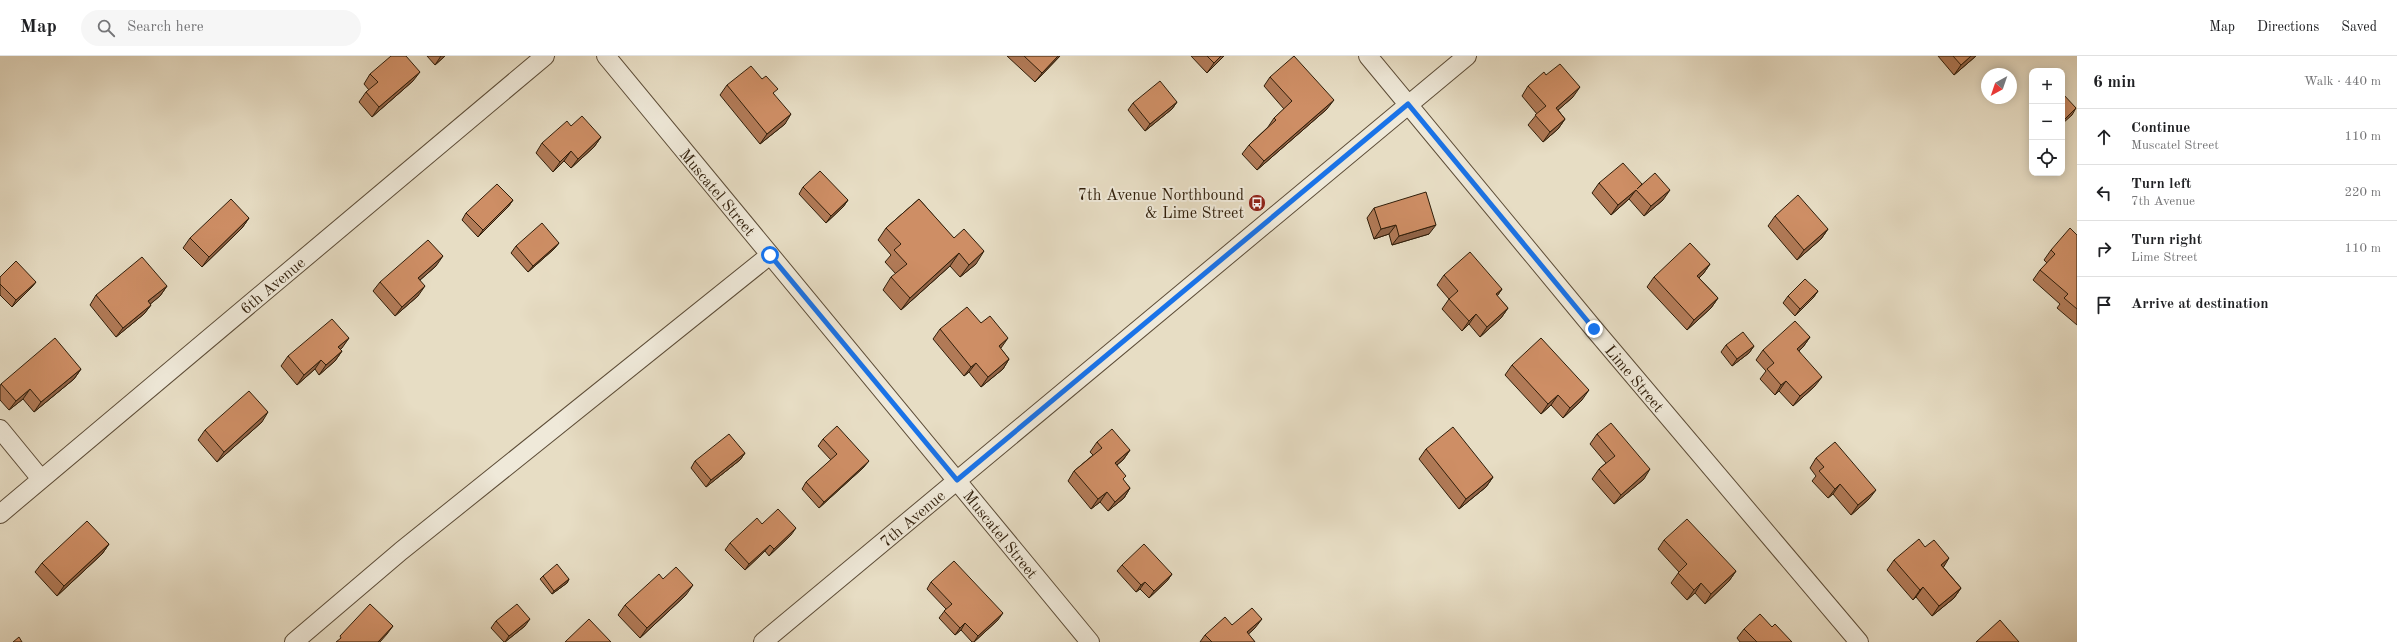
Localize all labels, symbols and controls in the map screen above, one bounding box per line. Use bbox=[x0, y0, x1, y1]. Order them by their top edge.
search box bbox=[81, 10, 361, 46]
icon: search bbox=[95, 17, 117, 39]
text: Map bbox=[20, 18, 57, 37]
text: Search here bbox=[127, 20, 204, 35]
text: Map bbox=[2209, 20, 2235, 34]
text: Directions bbox=[2257, 20, 2319, 34]
text: Saved bbox=[2341, 20, 2377, 34]
north arrow bbox=[1981, 68, 2017, 104]
map controls bbox=[2029, 68, 2065, 176]
button: + bbox=[2029, 68, 2065, 104]
text: 6 min bbox=[2093, 74, 2136, 91]
text: Walk · 440 m bbox=[2304, 75, 2381, 88]
button: − bbox=[2029, 104, 2065, 140]
text: Continue bbox=[2131, 121, 2190, 136]
icon: ahead bbox=[2093, 126, 2115, 148]
text: 110 m bbox=[2344, 130, 2381, 143]
text: Muscatel Street bbox=[2131, 139, 2219, 152]
button: locate bbox=[2029, 140, 2065, 176]
street label: Muscatel Street bbox=[676, 147, 758, 240]
text: Turn left bbox=[2131, 177, 2191, 192]
icon: left bbox=[2093, 182, 2115, 204]
text: 220 m bbox=[2344, 186, 2381, 199]
place label: 7th Avenue Northbound & Lime Street bbox=[1078, 188, 1244, 222]
bus stop icon: 7th Avenue Northbound & Lime Street bbox=[1247, 193, 1267, 213]
text: 7th Avenue bbox=[2131, 195, 2195, 208]
text: Turn right bbox=[2131, 233, 2202, 248]
icon: right bbox=[2093, 238, 2115, 260]
text: 110 m bbox=[2344, 242, 2381, 255]
route start bbox=[761, 246, 779, 264]
text: Lime Street bbox=[2131, 251, 2198, 264]
street label: 6th Avenue bbox=[238, 255, 309, 318]
icon: arrive bbox=[2093, 294, 2115, 316]
text: Arrive at destination bbox=[2131, 297, 2269, 312]
route end bbox=[1585, 320, 1603, 338]
street label: Lime Street bbox=[1601, 343, 1666, 416]
street label: 7th Avenue bbox=[878, 488, 949, 551]
street label: Muscatel Street bbox=[959, 488, 1040, 583]

